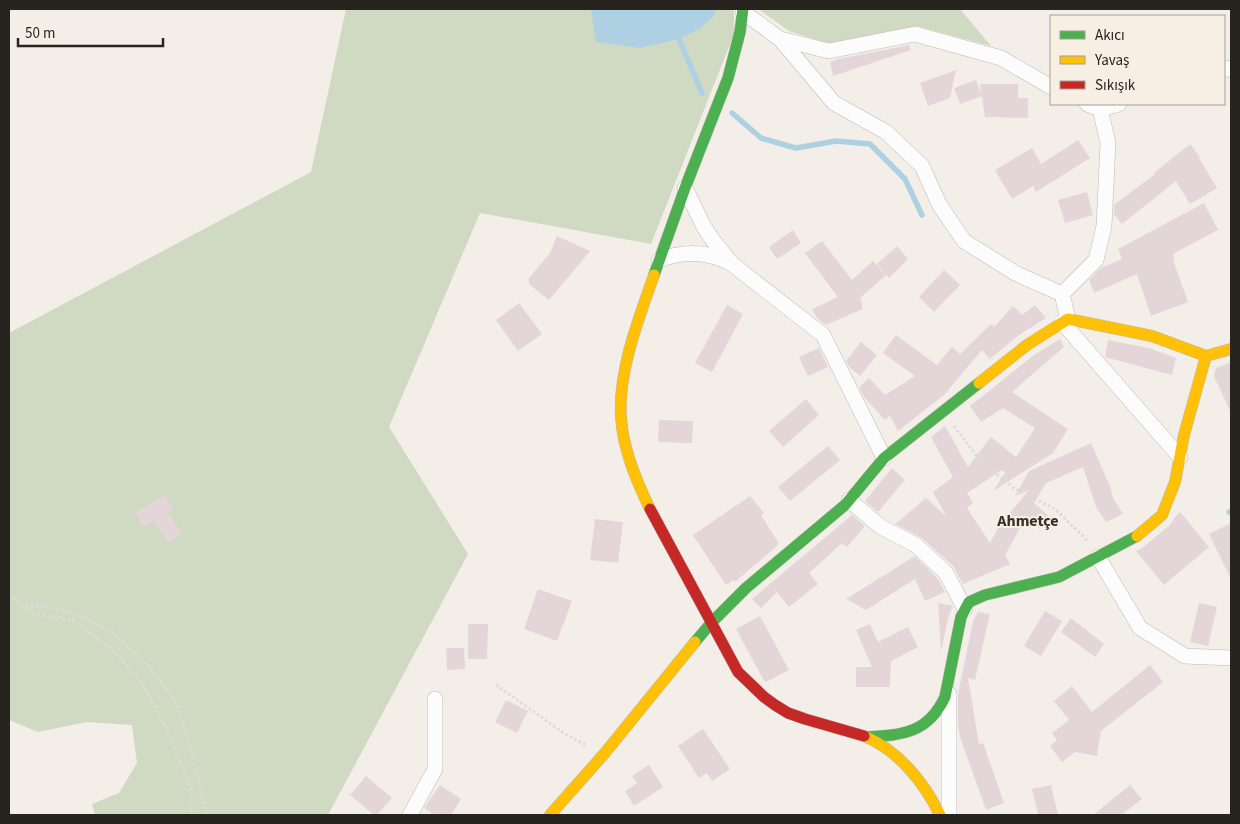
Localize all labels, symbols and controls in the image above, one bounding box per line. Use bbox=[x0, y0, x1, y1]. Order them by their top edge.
scale bar bbox=[18, 15, 162, 47]
legend bbox=[1050, 15, 1225, 105]
text: 50 m bbox=[25, 23, 55, 44]
text: Akıcı bbox=[1095, 25, 1125, 46]
text: Yavaş bbox=[1094, 50, 1129, 71]
text: Sıkışık bbox=[1095, 75, 1136, 96]
district label: Ahmetçe bbox=[996, 510, 1059, 532]

